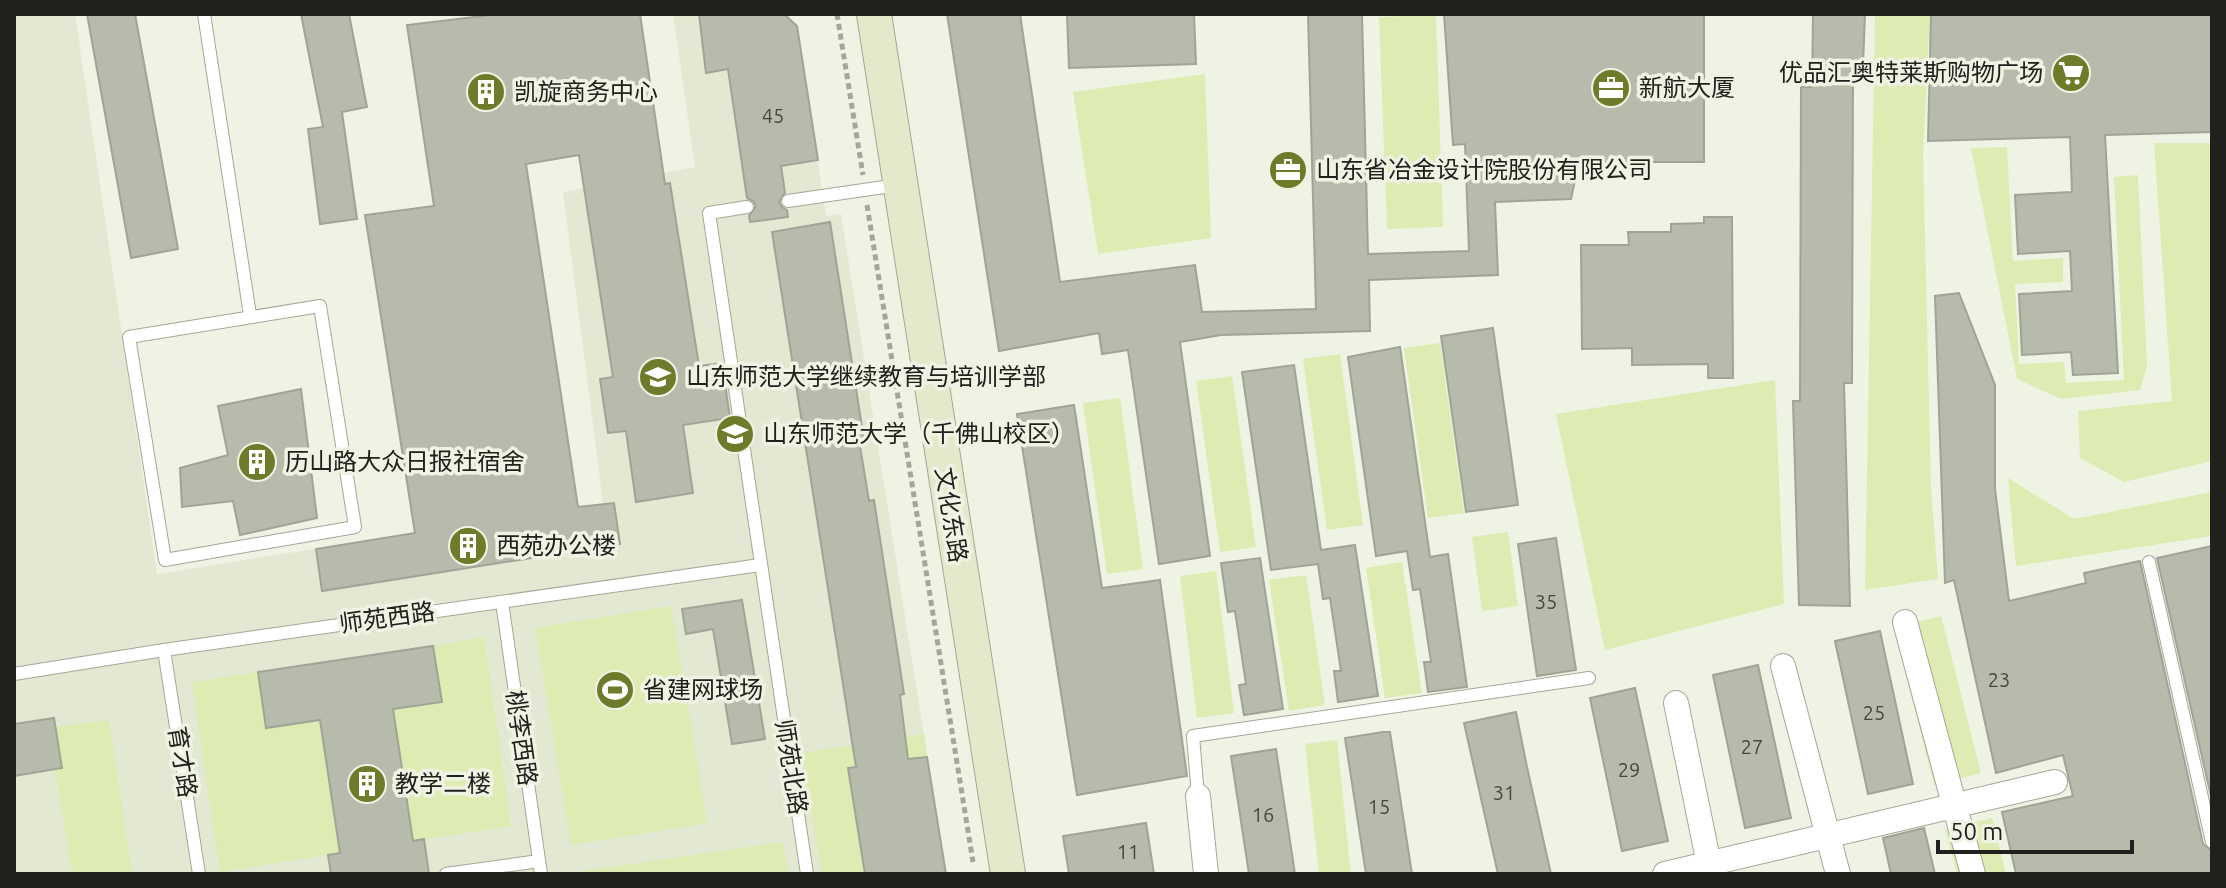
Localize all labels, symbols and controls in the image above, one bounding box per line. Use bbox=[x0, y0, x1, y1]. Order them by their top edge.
supermarket icon: 优品汇奥特莱斯购物广场 bbox=[2050, 52, 2092, 94]
place label: 优品汇奥特莱斯购物广场 bbox=[1779, 59, 2043, 86]
office icon: 新航大厦 bbox=[1590, 67, 1632, 109]
building icon: 凯旋商务中心 bbox=[465, 71, 507, 113]
place label: 新航大厦 bbox=[1639, 74, 1735, 101]
place label: 凯旋商务中心 bbox=[514, 78, 658, 105]
house number: 45 bbox=[762, 104, 784, 127]
office icon: 山东省冶金设计院股份有限公司 bbox=[1267, 149, 1309, 191]
place label: 山东省冶金设计院股份有限公司 bbox=[1316, 156, 1652, 183]
school or university icon: 山东师范大学继续教育与培训学部 bbox=[637, 356, 679, 398]
place label: 山东师范大学继续教育与培训学部 bbox=[686, 363, 1046, 390]
school or university icon: 山东师范大学（千佛山校区） bbox=[714, 413, 756, 455]
place label: 山东师范大学（千佛山校区） bbox=[763, 420, 1075, 447]
building icon: 历山路大众日报社宿舍 bbox=[236, 441, 278, 483]
place label: 历山路大众日报社宿舍 bbox=[285, 448, 525, 475]
street label: 文化东路 bbox=[931, 465, 972, 564]
building icon: 西苑办公楼 bbox=[447, 525, 489, 567]
place label: 西苑办公楼 bbox=[496, 532, 616, 559]
house number: 35 bbox=[1535, 590, 1557, 613]
street label: 师苑西路 bbox=[338, 597, 436, 638]
house number: 23 bbox=[1988, 668, 2010, 691]
sports icon: 省建网球场 bbox=[594, 669, 636, 711]
place label: 省建网球场 bbox=[643, 676, 763, 703]
street label: 桃李西路 bbox=[501, 689, 542, 787]
house number: 25 bbox=[1863, 701, 1885, 724]
street label: 师苑北路 bbox=[771, 717, 812, 816]
street label: 育才路 bbox=[164, 724, 201, 800]
house number: 27 bbox=[1741, 735, 1763, 758]
house number: 29 bbox=[1618, 758, 1640, 781]
building icon: 教学二楼 bbox=[346, 763, 388, 805]
place label: 教学二楼 bbox=[395, 770, 491, 797]
house number: 31 bbox=[1493, 781, 1515, 804]
house number: 15 bbox=[1368, 795, 1390, 818]
house number: 16 bbox=[1252, 803, 1274, 826]
scale bar bbox=[1938, 804, 2132, 854]
text: 50 m bbox=[1950, 818, 2003, 845]
house number: 11 bbox=[1117, 840, 1139, 863]

